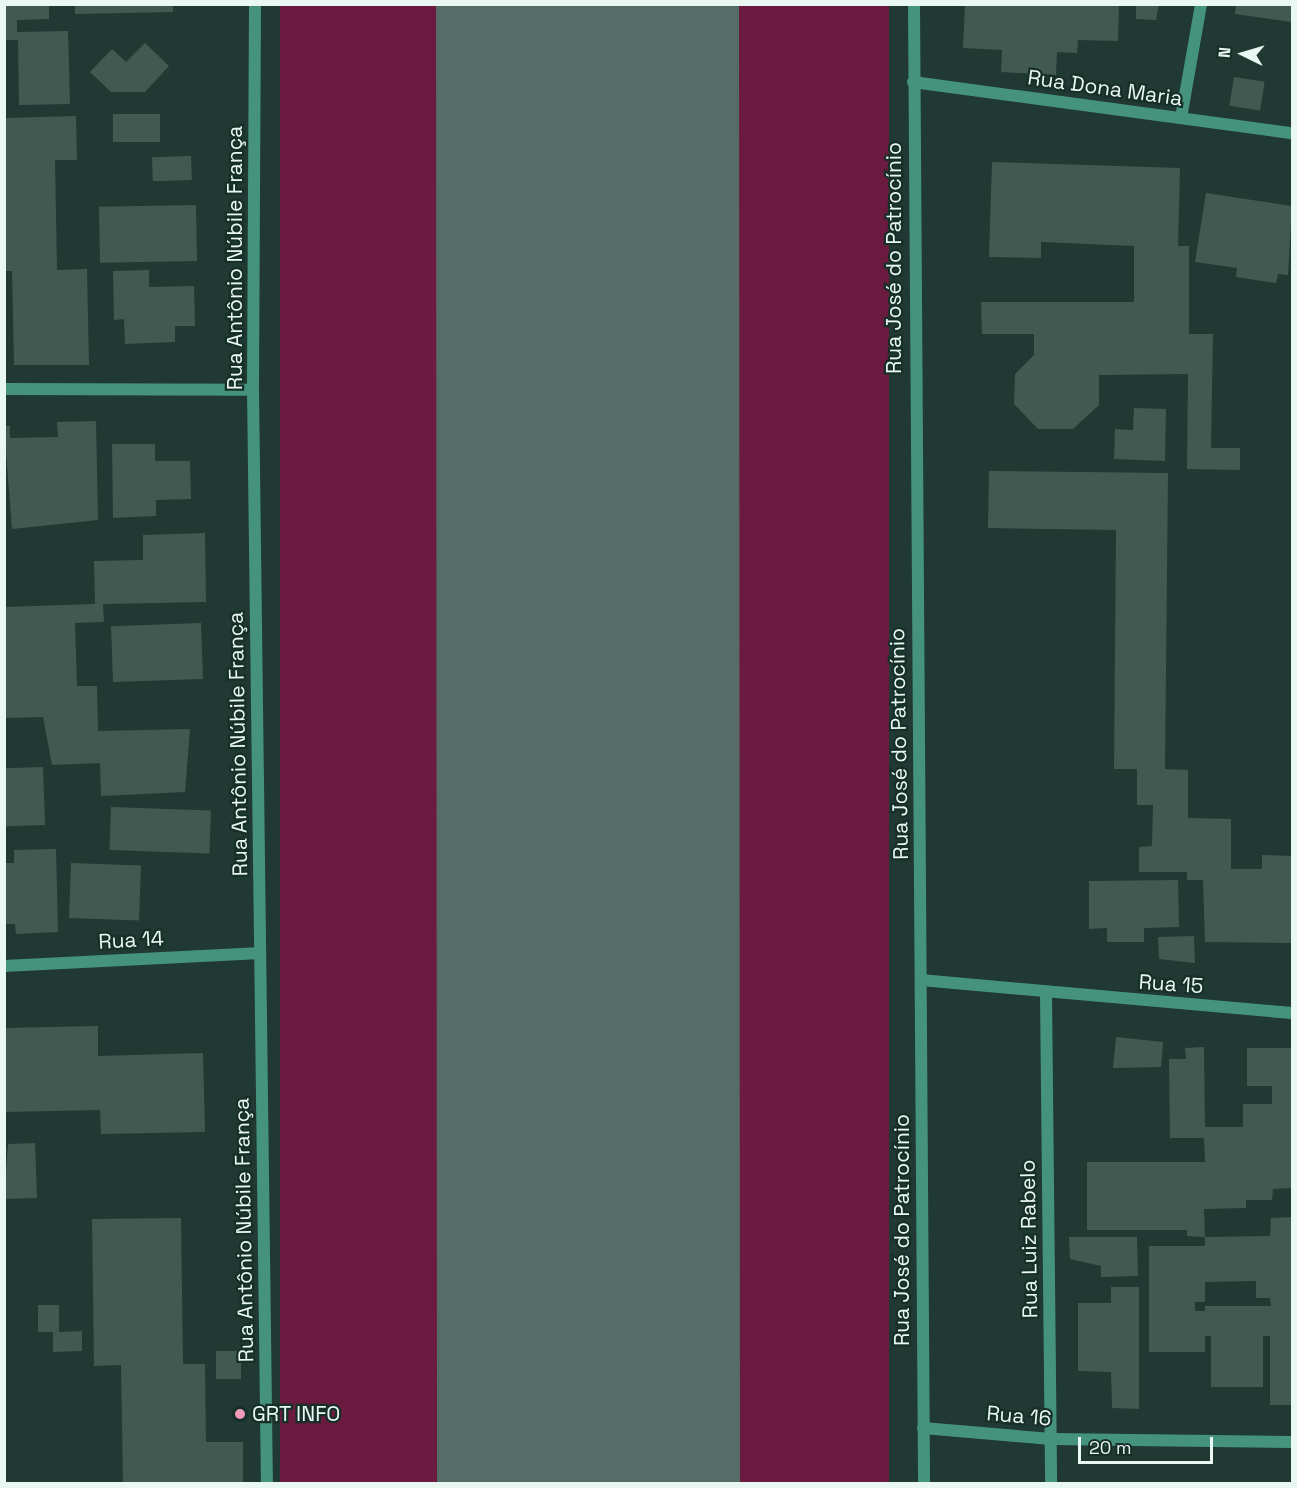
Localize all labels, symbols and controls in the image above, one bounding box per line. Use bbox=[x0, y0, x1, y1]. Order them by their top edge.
north arrow bbox=[1213, 24, 1273, 84]
text: N bbox=[1214, 46, 1235, 59]
street label: Rua Dona Maria bbox=[1026, 65, 1184, 111]
street label: Rua Antônio Núbile França bbox=[222, 126, 248, 390]
street label: Rua José do Patrocínio bbox=[881, 142, 907, 374]
street label: Rua Antônio Núbile França bbox=[223, 611, 253, 877]
street label: Rua José do Patrocínio bbox=[884, 628, 914, 860]
street label: Rua 14 bbox=[98, 926, 164, 954]
street label: Rua 15 bbox=[1138, 969, 1204, 999]
street label: Rua Antônio Núbile França bbox=[229, 1097, 259, 1363]
street label: Rua José do Patrocínio bbox=[889, 1114, 915, 1346]
street label: Rua Luiz Rabelo bbox=[1015, 1159, 1043, 1319]
place label: GRT INFO bbox=[252, 1401, 341, 1427]
street label: Rua 16 bbox=[985, 1401, 1053, 1431]
marker: GRT INFO bbox=[233, 1407, 247, 1421]
scale bar bbox=[1081, 1425, 1216, 1463]
text: 20 m bbox=[1089, 1436, 1132, 1459]

